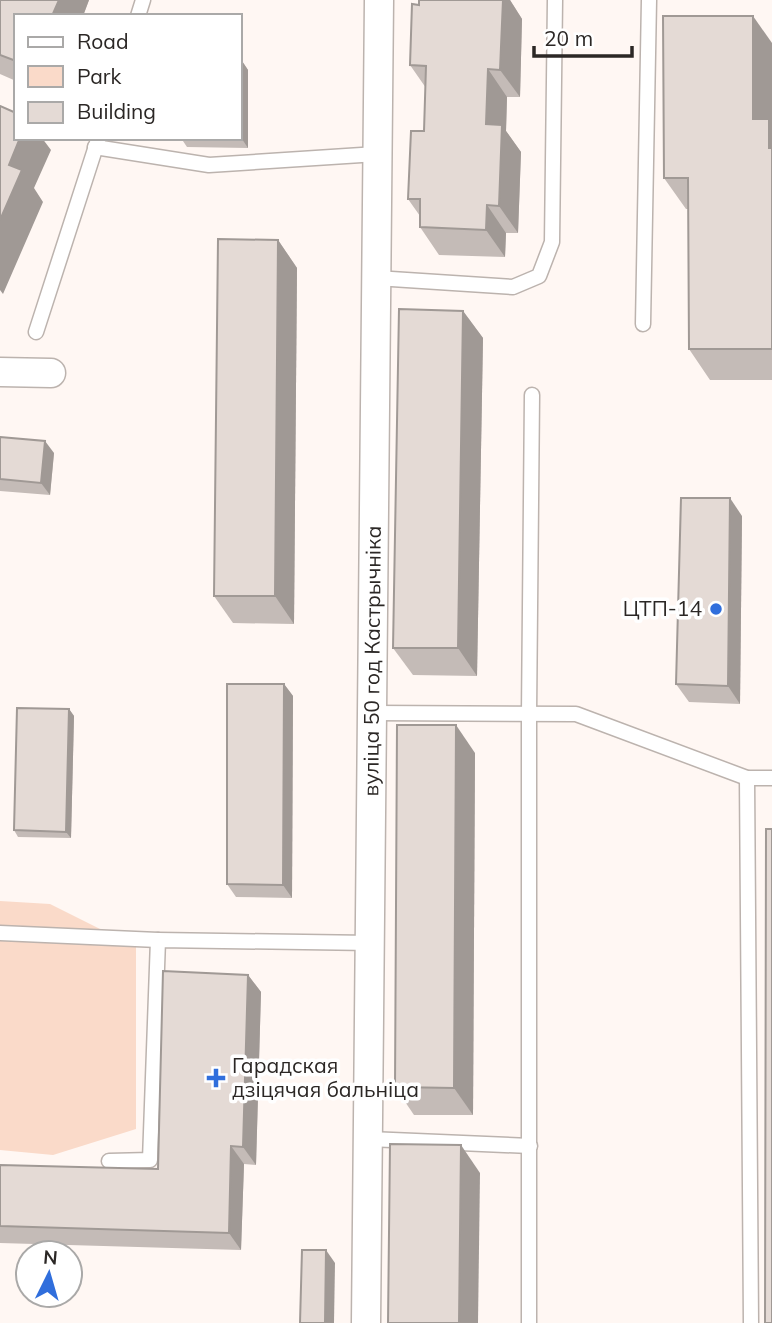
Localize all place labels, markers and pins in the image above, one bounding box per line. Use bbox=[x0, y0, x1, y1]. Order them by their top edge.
place label: ЦТП-14 bbox=[623, 595, 702, 621]
marker: ЦТП-14 bbox=[708, 601, 724, 617]
place label: Гарадская дзіцячая бальніца bbox=[232, 1052, 419, 1102]
marker: Гарадская дзіцячая бальніца bbox=[206, 1068, 226, 1088]

